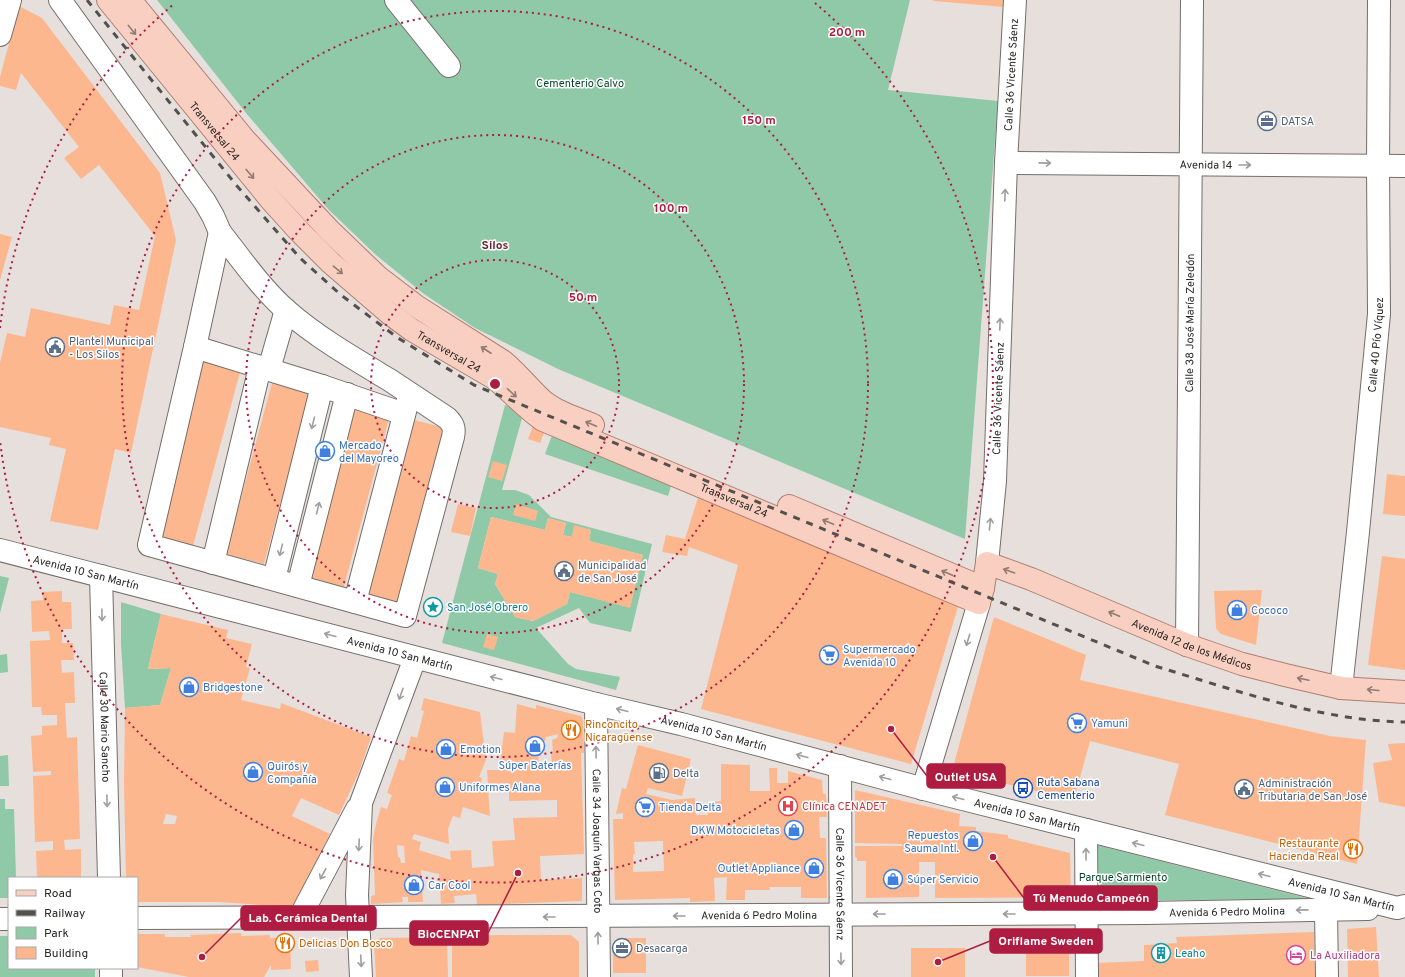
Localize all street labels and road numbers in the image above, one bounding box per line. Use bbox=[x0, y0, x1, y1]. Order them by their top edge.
street label: Calle 36 Vicente Sáenz bbox=[1002, 18, 1022, 132]
street label: Transversal 24 bbox=[186, 99, 242, 164]
street label: Avenida 14 bbox=[1180, 158, 1233, 173]
street label: Calle 38 José María Zeledón bbox=[1183, 253, 1198, 393]
street label: Calle 40 Pío Víquez bbox=[1365, 297, 1387, 393]
street label: Transversal 24 bbox=[414, 328, 483, 377]
street label: Calle 36 Vicente Sáenz bbox=[990, 342, 1008, 455]
street label: Transversal 24 bbox=[698, 481, 770, 522]
street label: Avenida 10 San Martín bbox=[31, 553, 141, 594]
street label: Avenida 12 de los Médicos bbox=[1129, 616, 1253, 674]
street label: Avenida 10 San Martín bbox=[345, 634, 454, 675]
street label: Calle 30 Mario Sancho bbox=[96, 672, 112, 782]
street label: Avenida 10 San Martín bbox=[659, 713, 768, 755]
street label: Calle 34 Joaquín Vargas Coto bbox=[589, 769, 604, 913]
street label: Avenida 10 San Martín bbox=[972, 796, 1082, 836]
street label: Calle 36 Vicente Sáenz bbox=[832, 827, 847, 941]
street label: Avenida 10 San Martín bbox=[1287, 875, 1396, 915]
street label: Avenida 6 Pedro Molina bbox=[1169, 904, 1285, 921]
street label: Avenida 6 Pedro Molina bbox=[701, 909, 817, 923]

